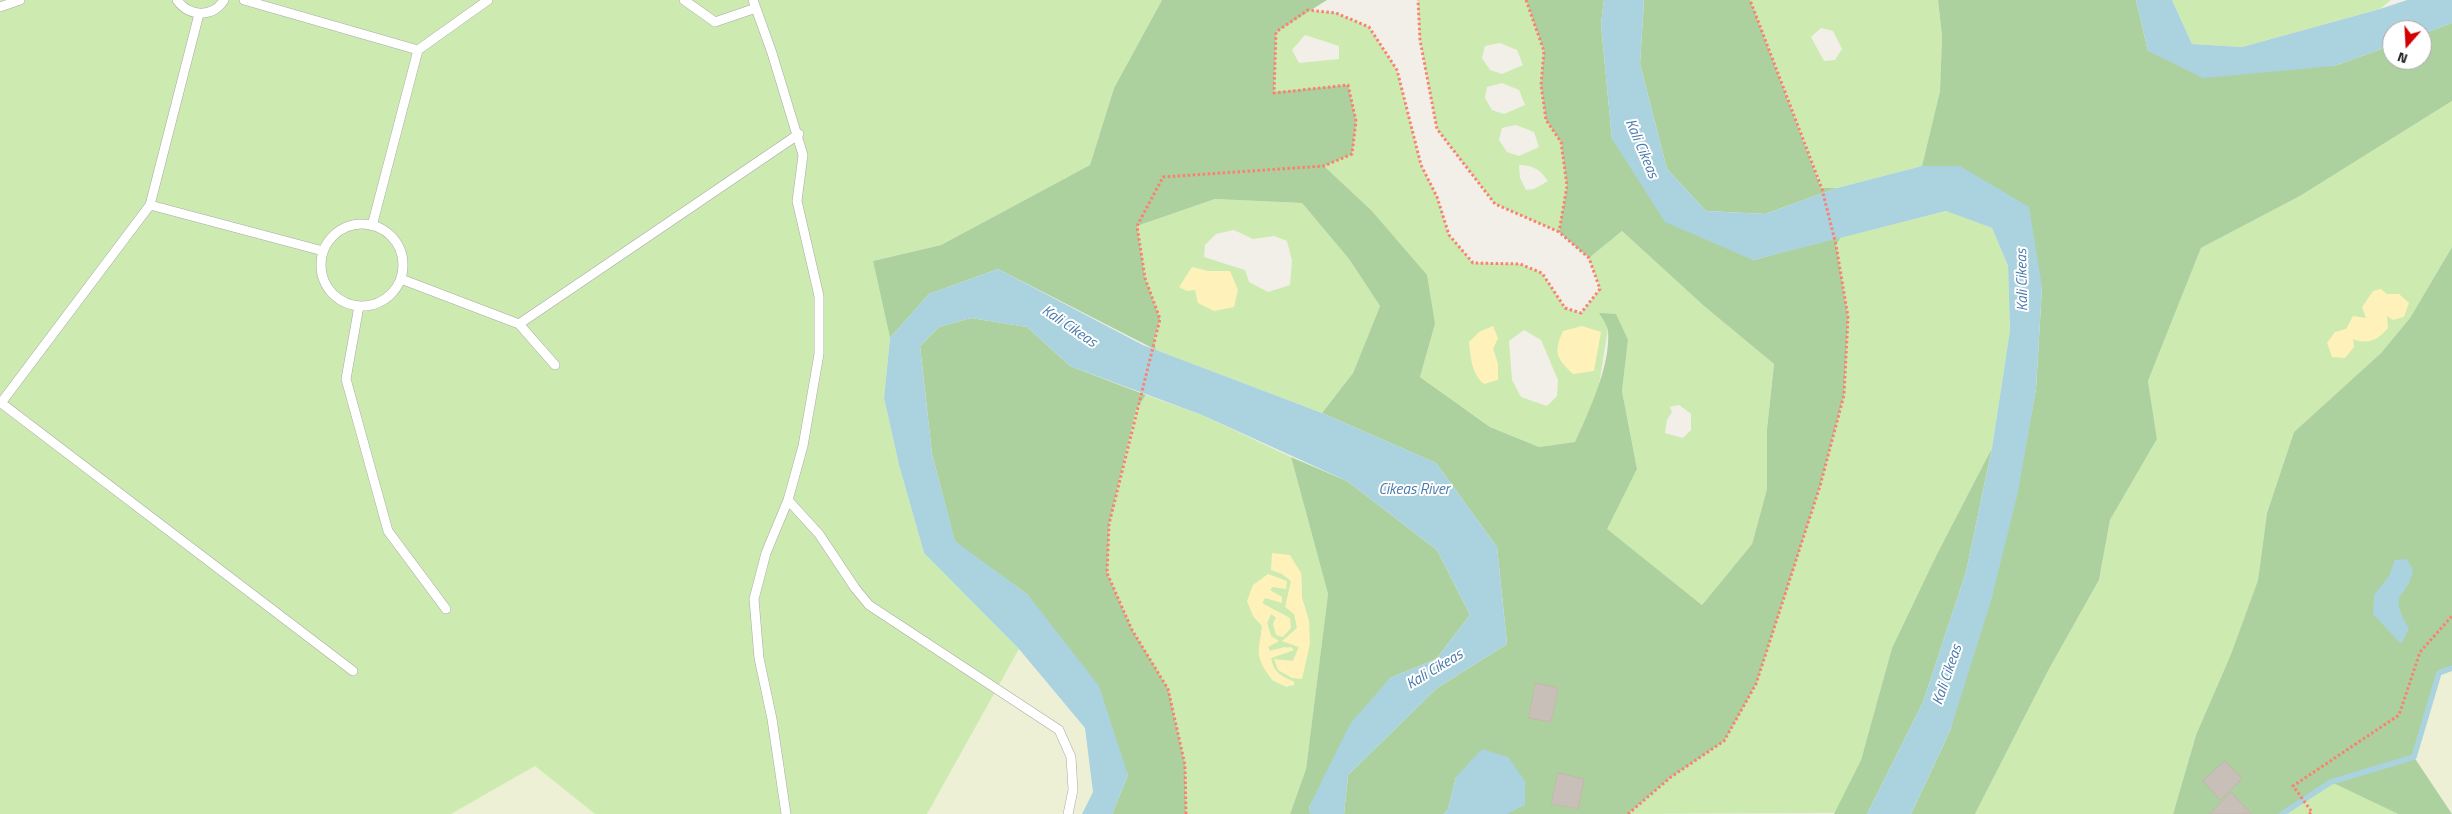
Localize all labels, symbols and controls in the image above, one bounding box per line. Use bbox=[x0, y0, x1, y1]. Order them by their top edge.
north arrow bbox=[2382, 20, 2432, 70]
text: N bbox=[2394, 47, 2410, 70]
water label: Kali Cikeas bbox=[1620, 117, 1662, 181]
water label: Kali Cikeas bbox=[2013, 249, 2033, 311]
water label: Kali Cikeas bbox=[1038, 302, 1100, 352]
water label: Cikeas River bbox=[1378, 481, 1450, 499]
water label: Kali Cikeas bbox=[1929, 642, 1967, 708]
water label: Kali Cikeas bbox=[1404, 646, 1466, 694]

